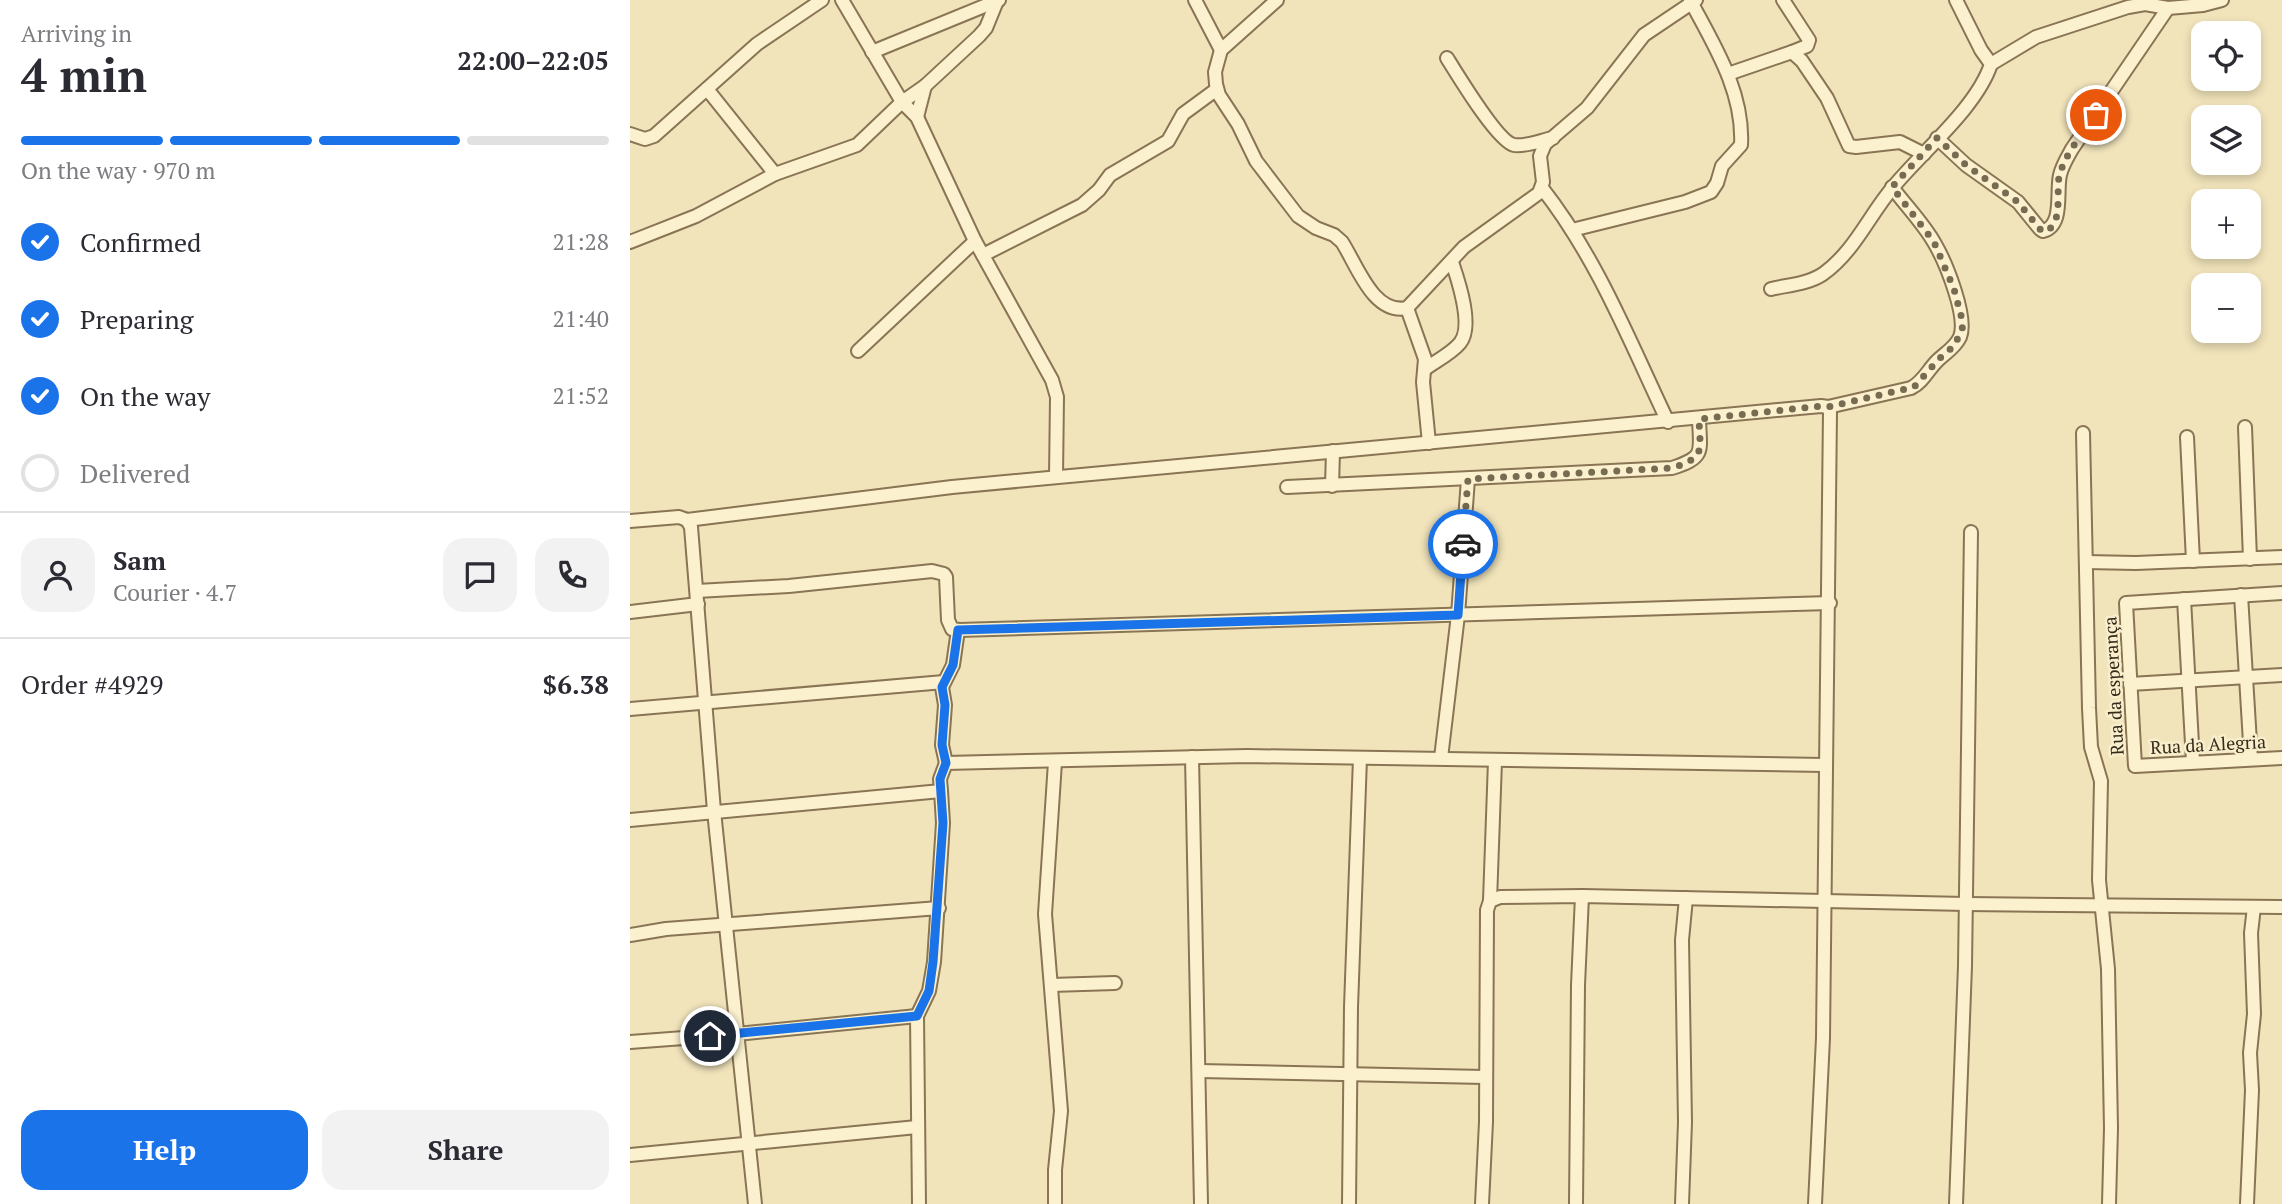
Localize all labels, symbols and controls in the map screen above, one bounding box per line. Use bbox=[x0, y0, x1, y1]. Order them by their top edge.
text: Arriving in bbox=[21, 18, 132, 49]
map controls bbox=[2191, 21, 2261, 343]
button: locate bbox=[2191, 21, 2261, 91]
text: 22:00–22:05 bbox=[457, 43, 609, 77]
text: 4 min bbox=[21, 44, 147, 105]
pin bbox=[2066, 85, 2126, 145]
icon: bag bbox=[2077, 96, 2115, 134]
button: layers bbox=[2191, 105, 2261, 175]
text: On the way · 970 m bbox=[21, 155, 215, 186]
button: + bbox=[2191, 189, 2261, 259]
icon: check bbox=[21, 223, 59, 261]
text: Confirmed bbox=[80, 225, 201, 259]
text: 21:28 bbox=[552, 226, 609, 257]
button: − bbox=[2191, 273, 2261, 343]
icon: check bbox=[21, 300, 59, 338]
text: Preparing bbox=[80, 302, 193, 336]
text: 21:40 bbox=[552, 303, 609, 334]
icon: check bbox=[21, 377, 59, 415]
text: On the way bbox=[80, 379, 211, 413]
text: 21:52 bbox=[552, 380, 609, 411]
text: Delivered bbox=[80, 456, 190, 490]
courier bbox=[1428, 509, 1498, 579]
icon: car bbox=[1444, 525, 1482, 563]
button: person bbox=[21, 538, 95, 612]
button: chat bbox=[443, 538, 517, 612]
button: phone bbox=[535, 538, 609, 612]
text: Sam bbox=[113, 543, 166, 577]
text: Courier · 4.7 bbox=[113, 577, 237, 608]
street label: Rua da esperança bbox=[2097, 616, 2129, 756]
text: Order #4929 bbox=[21, 667, 163, 701]
text: $6.38 bbox=[543, 667, 609, 701]
street label: Rua da Alegria bbox=[2149, 729, 2267, 759]
pin bbox=[680, 1006, 740, 1066]
icon: home bbox=[691, 1017, 729, 1055]
button: Help bbox=[21, 1110, 308, 1190]
button: Share bbox=[322, 1110, 609, 1190]

